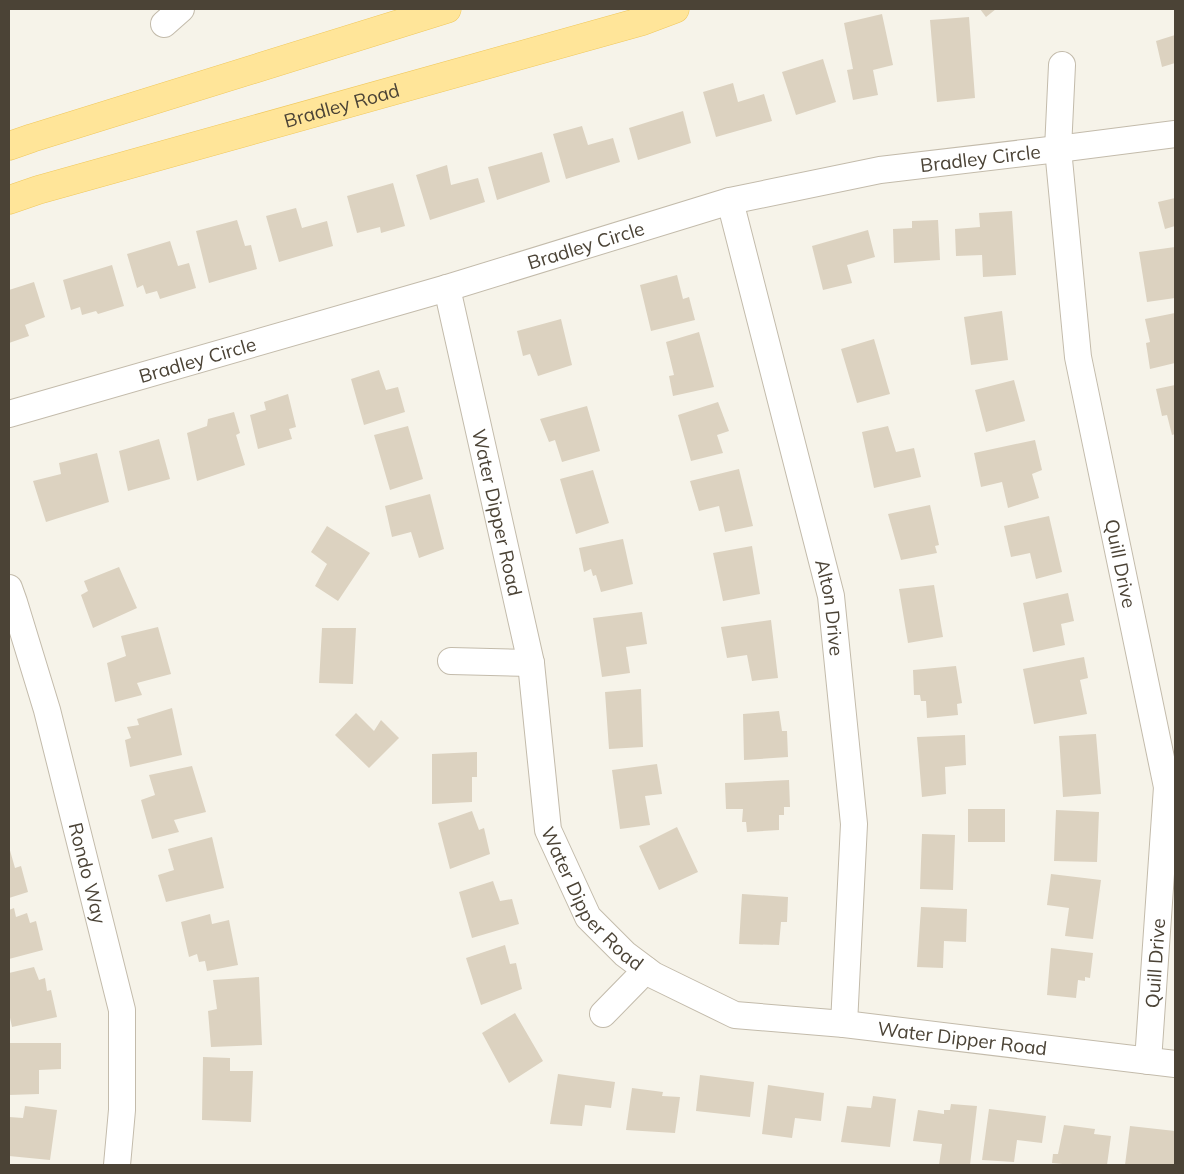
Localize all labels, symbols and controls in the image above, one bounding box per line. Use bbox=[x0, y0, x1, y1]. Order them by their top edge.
street label: Bradley Road bbox=[281, 78, 402, 133]
street label: Bradley Circle bbox=[919, 139, 1042, 177]
street label: Bradley Circle bbox=[524, 216, 647, 275]
street label: Bradley Circle bbox=[136, 332, 259, 388]
street label: Water Dipper Road bbox=[467, 427, 528, 598]
street label: Quill Drive bbox=[1100, 517, 1142, 610]
street label: Alton Drive bbox=[810, 557, 849, 657]
street label: Rondo Way bbox=[64, 820, 112, 926]
street label: Water Dipper Road bbox=[536, 823, 648, 976]
street label: Quill Drive bbox=[1140, 917, 1170, 1009]
street label: Water Dipper Road bbox=[876, 1016, 1048, 1060]

